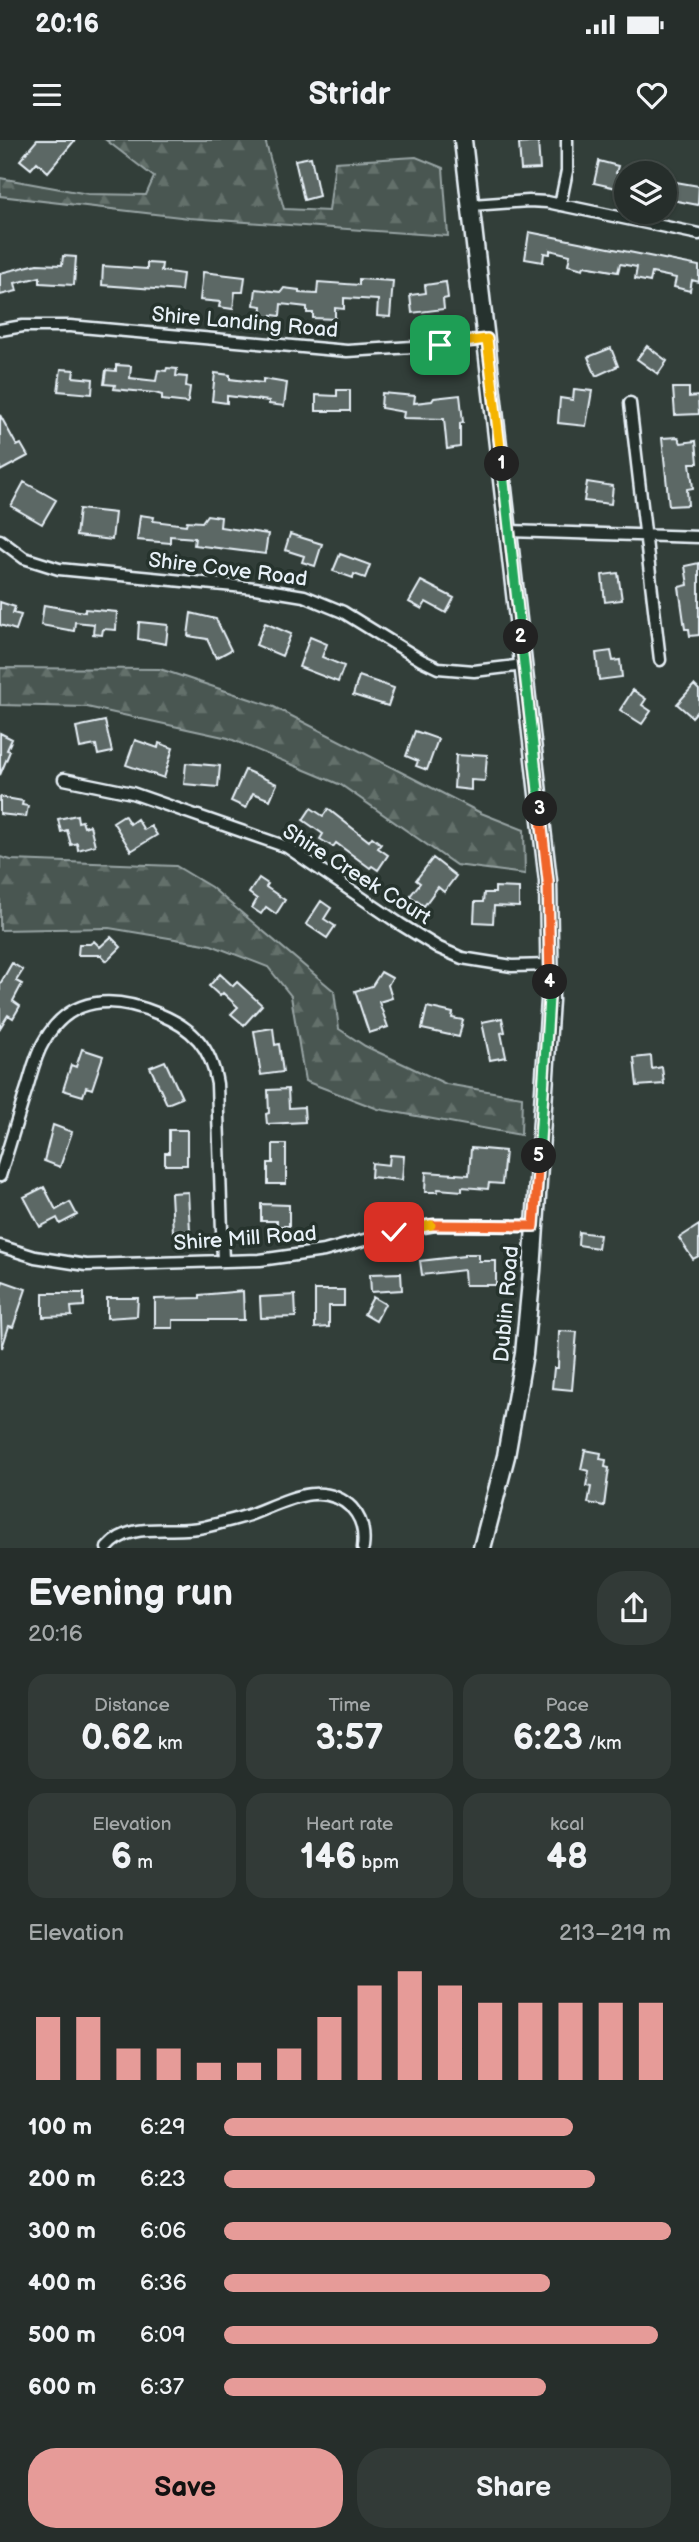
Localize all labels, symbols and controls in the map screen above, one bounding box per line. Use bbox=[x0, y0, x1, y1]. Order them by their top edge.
text: 20:16 bbox=[35, 9, 99, 40]
text: Stridr bbox=[308, 75, 391, 114]
icon: menu bbox=[28, 76, 66, 114]
icon: heart bbox=[633, 76, 671, 114]
map controls bbox=[614, 161, 677, 224]
button: layers bbox=[614, 161, 677, 224]
street label: Shire Landing Road bbox=[151, 302, 339, 343]
pin bbox=[410, 315, 470, 375]
icon: arrive bbox=[421, 326, 459, 364]
pin: 1 bbox=[484, 446, 520, 482]
text: 1 bbox=[498, 452, 506, 475]
street label: Shire Cove Road bbox=[147, 547, 309, 592]
pin: 2 bbox=[504, 620, 538, 654]
text: 2 bbox=[515, 625, 526, 648]
pin: 3 bbox=[522, 792, 558, 826]
text: 3 bbox=[534, 797, 545, 820]
street label: Shire Creek Court bbox=[278, 819, 436, 930]
pin: 4 bbox=[532, 964, 568, 1000]
text: 4 bbox=[544, 970, 555, 993]
pin: 5 bbox=[522, 1138, 556, 1174]
text: 5 bbox=[533, 1144, 544, 1167]
pin bbox=[364, 1202, 424, 1262]
icon: check bbox=[375, 1213, 413, 1251]
street label: Shire Mill Road bbox=[173, 1221, 317, 1256]
street label: Dublin Road bbox=[489, 1245, 524, 1363]
text: Evening run bbox=[28, 1571, 233, 1616]
button: share bbox=[597, 1571, 671, 1645]
text: 20:16 bbox=[28, 1620, 83, 1648]
text: Distance bbox=[94, 1694, 170, 1717]
text: Time bbox=[328, 1694, 371, 1717]
text: Pace bbox=[546, 1694, 589, 1717]
text: 0.62 bbox=[81, 1717, 153, 1760]
text: 3:57 bbox=[315, 1717, 384, 1760]
text: 6:23 bbox=[513, 1717, 583, 1760]
text: km bbox=[153, 1732, 183, 1755]
text: /km bbox=[583, 1732, 622, 1755]
text: Elevation bbox=[92, 1813, 171, 1836]
text: Heart rate bbox=[306, 1813, 393, 1836]
text: kcal bbox=[550, 1813, 584, 1836]
text: 6 bbox=[111, 1836, 132, 1879]
text: 146 bbox=[300, 1836, 356, 1879]
text: 48 bbox=[546, 1836, 588, 1879]
text: m bbox=[132, 1851, 153, 1874]
text: bpm bbox=[356, 1851, 399, 1874]
text: Elevation bbox=[28, 1919, 124, 1947]
text: 213–219 m bbox=[559, 1919, 671, 1947]
text: 100 m bbox=[28, 2113, 92, 2141]
text: 6:29 bbox=[140, 2113, 186, 2141]
text: 200 m bbox=[28, 2165, 96, 2193]
text: 6:23 bbox=[140, 2165, 186, 2193]
text: 300 m bbox=[28, 2217, 96, 2245]
text: 6:06 bbox=[140, 2217, 186, 2245]
text: 400 m bbox=[28, 2269, 96, 2297]
text: 6:36 bbox=[140, 2269, 187, 2297]
text: 500 m bbox=[28, 2321, 96, 2349]
text: 6:09 bbox=[140, 2321, 186, 2349]
text: 600 m bbox=[28, 2373, 96, 2401]
text: 6:37 bbox=[140, 2373, 184, 2401]
button: Save bbox=[28, 2448, 343, 2528]
button: Share bbox=[357, 2448, 671, 2528]

